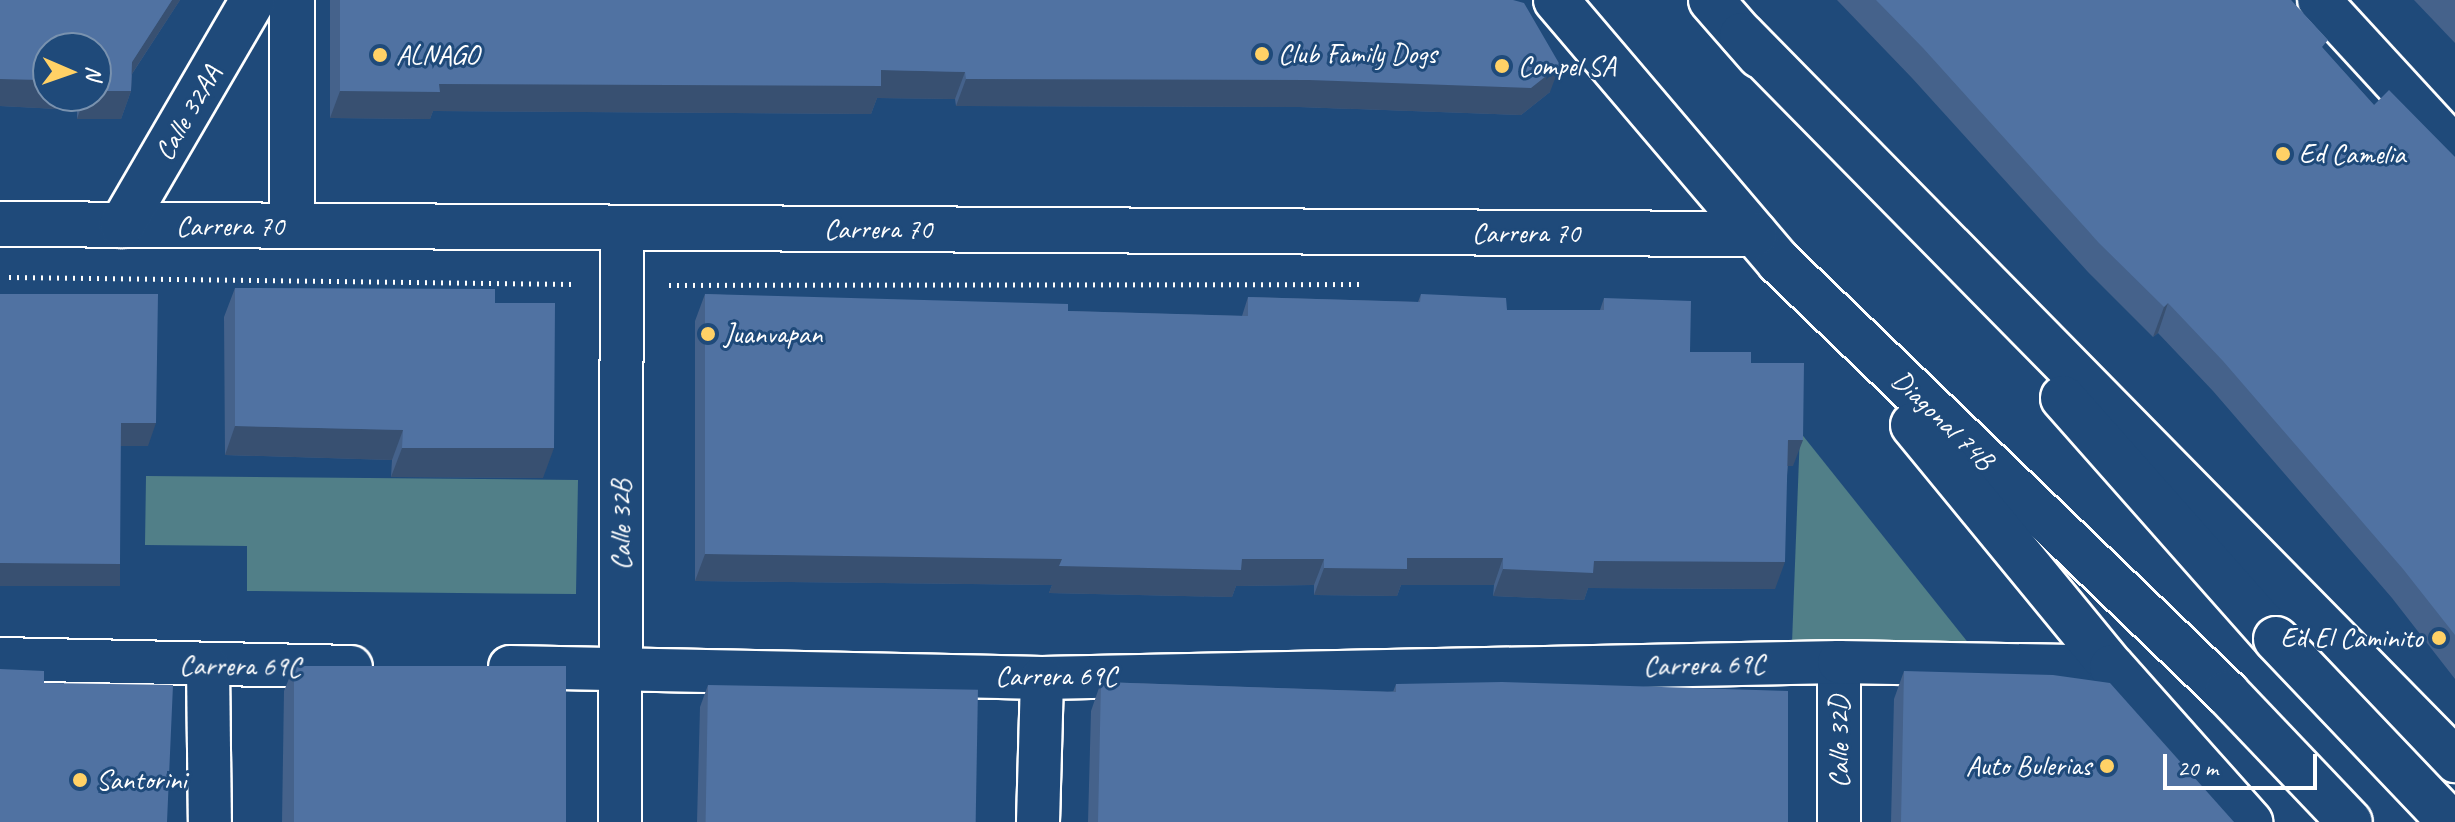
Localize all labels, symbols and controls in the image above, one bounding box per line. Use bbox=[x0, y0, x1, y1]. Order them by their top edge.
north arrow bbox=[32, 32, 112, 112]
place label: Club Family Dogs bbox=[1278, 37, 1437, 71]
place label: ALNAGO bbox=[396, 38, 479, 72]
marker: Club Family Dogs bbox=[1253, 45, 1271, 63]
marker: ALNAGO bbox=[371, 46, 389, 64]
place label: Compel SA bbox=[1518, 49, 1616, 83]
marker: Compel SA bbox=[1493, 57, 1511, 75]
street label: Calle 32AA bbox=[147, 60, 229, 166]
text: N bbox=[80, 65, 108, 80]
place label: Ed Camelia bbox=[2299, 137, 2404, 171]
marker: Ed Camelia bbox=[2274, 145, 2292, 163]
street label: Carrera 70 bbox=[176, 209, 284, 243]
street label: Carrera 70 bbox=[824, 212, 932, 246]
street label: Carrera 70 bbox=[1472, 216, 1580, 250]
place label: Juanvapan bbox=[724, 317, 822, 351]
marker: Juanvapan bbox=[699, 325, 717, 343]
street label: Diagonal 74B bbox=[1885, 363, 2001, 477]
street label: Calle 32B bbox=[604, 480, 638, 570]
place label: Ed El Caminito bbox=[2281, 621, 2423, 655]
marker: Ed El Caminito bbox=[2430, 629, 2448, 647]
street label: Carrera 69C bbox=[1643, 647, 1765, 683]
street label: Carrera 69C bbox=[179, 648, 301, 684]
street label: Carrera 69C bbox=[995, 659, 1117, 693]
street label: Calle 32D bbox=[1822, 696, 1856, 788]
scale bar bbox=[2167, 738, 2321, 788]
place label: Auto Bulerias bbox=[1965, 749, 2091, 783]
text: 20 m bbox=[2177, 753, 2218, 783]
marker: Auto Bulerias bbox=[2098, 757, 2116, 775]
place label: Santorini bbox=[96, 763, 186, 797]
marker: Santorini bbox=[71, 771, 89, 789]

